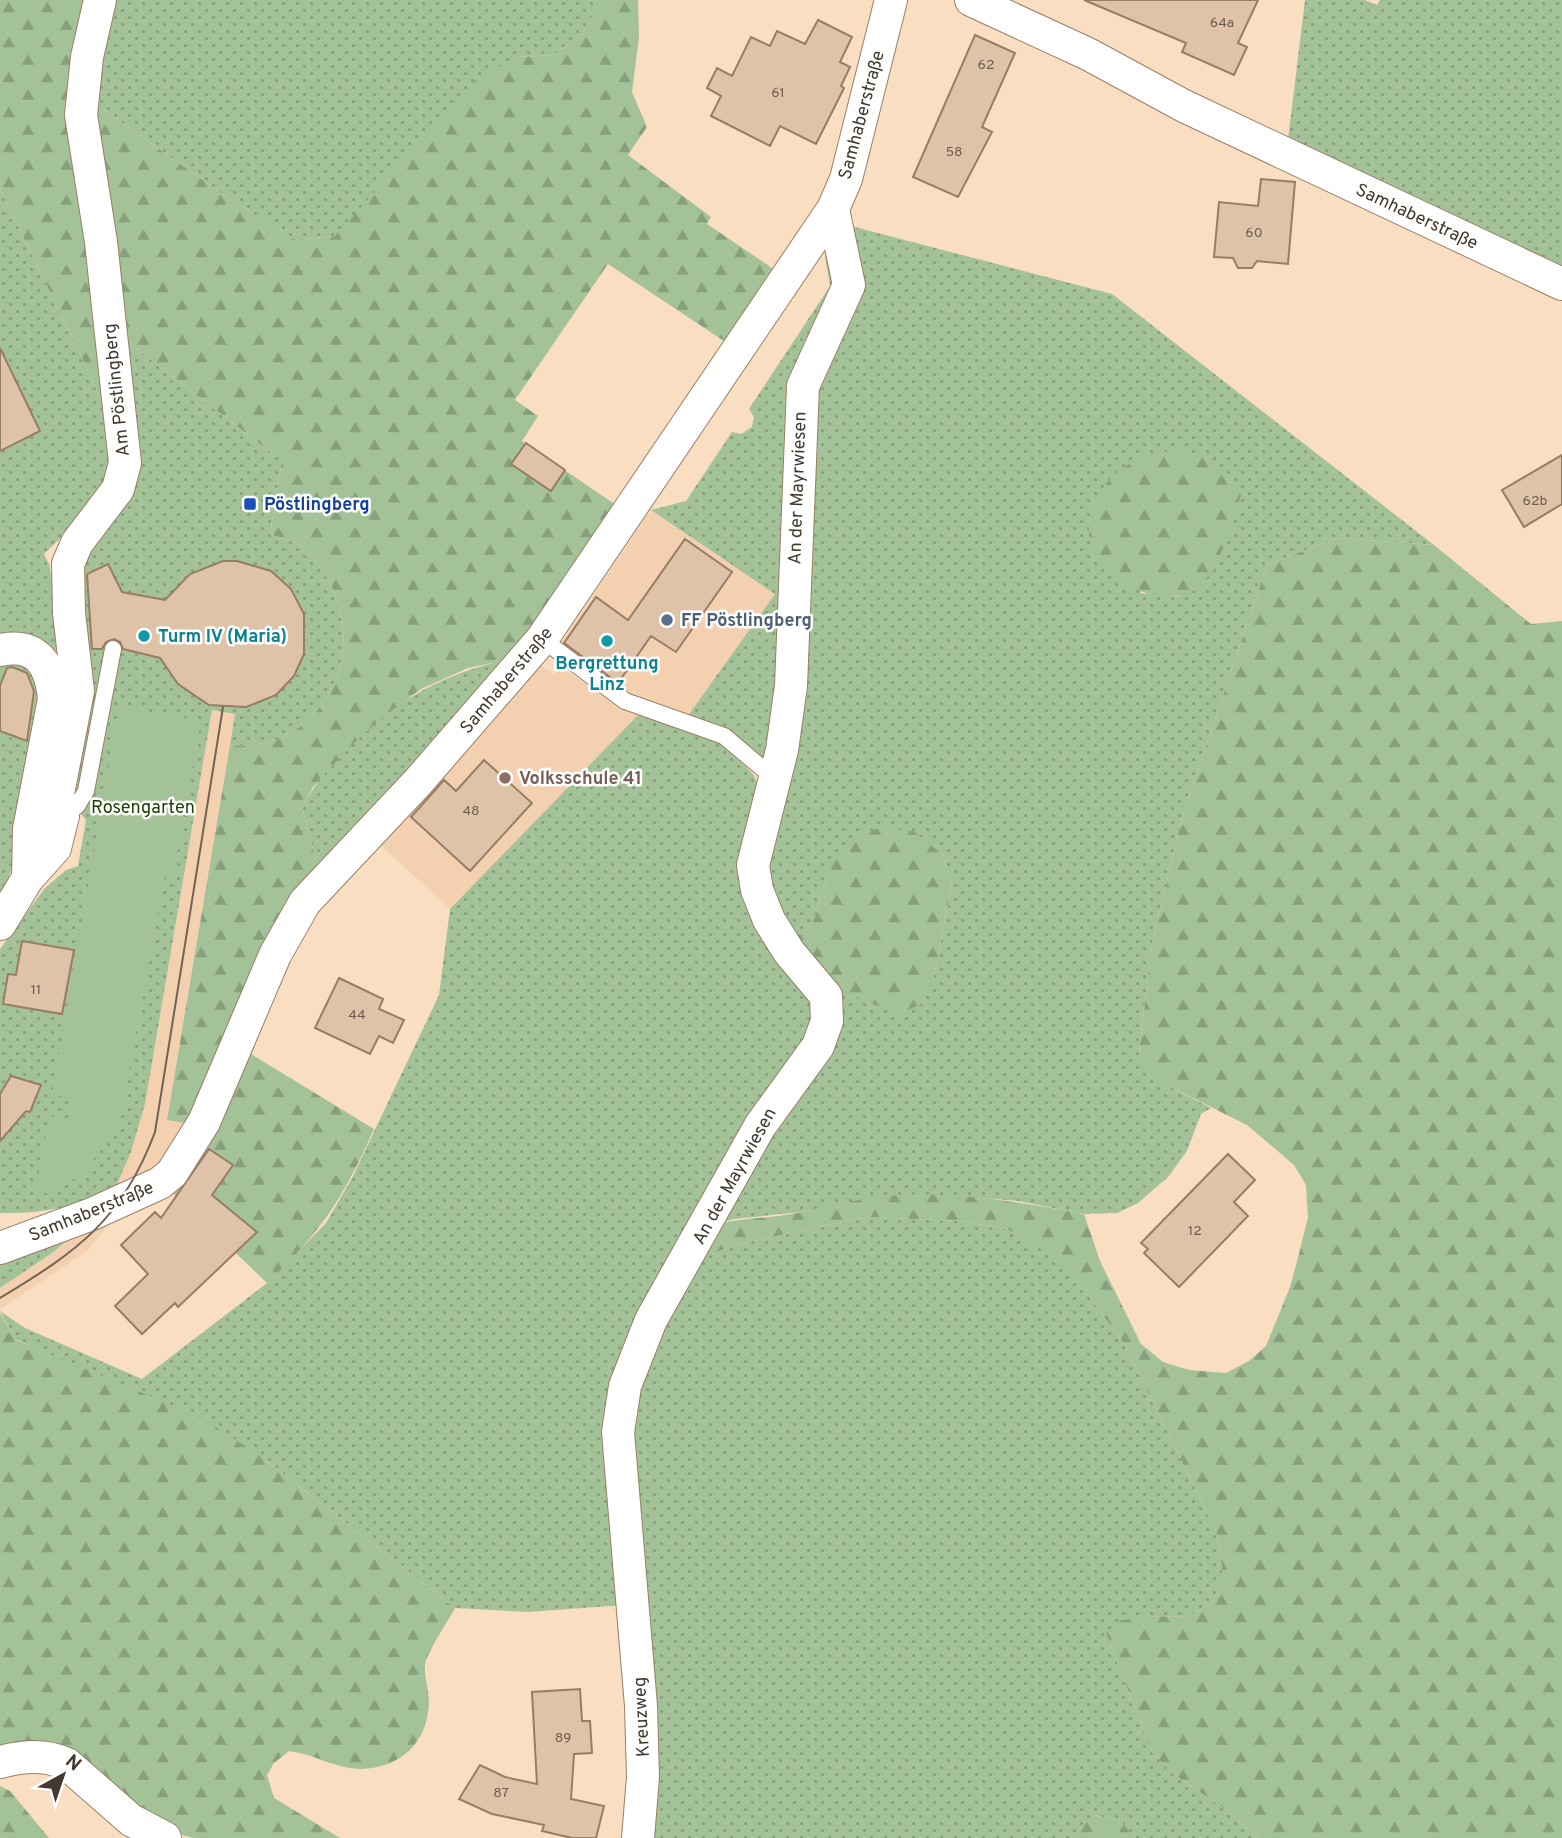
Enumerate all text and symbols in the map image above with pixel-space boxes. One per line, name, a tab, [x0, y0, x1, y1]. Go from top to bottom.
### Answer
house number: 64a	[1210, 15, 1234, 32]
street label: Samhaberstraße	[834, 48, 891, 182]
house number: 62	[978, 57, 994, 74]
house number: 61	[771, 85, 785, 102]
house number: 58	[945, 144, 963, 161]
street label: Samhaberstraße	[1351, 179, 1481, 256]
house number: 60	[1245, 225, 1263, 242]
street label: Am Pöstlingberg	[99, 322, 136, 458]
street label: An der Mayrwiesen	[784, 411, 813, 565]
house number: 62b	[1523, 493, 1548, 510]
place label: Pöstlingberg	[264, 494, 370, 517]
marker: Pöstlingberg	[242, 496, 258, 512]
place label: FF Pöstlingberg	[681, 610, 812, 633]
marker: FF Pöstlingberg	[659, 612, 675, 628]
street label: Samhaberstraße	[456, 623, 559, 739]
place label: Turm IV (Maria)	[158, 626, 287, 649]
marker: Turm IV (Maria)	[136, 628, 152, 644]
marker: Bergrettung Linz	[599, 633, 615, 649]
place label: Bergrettung Linz	[555, 653, 659, 697]
place label: Volksschule 41	[519, 768, 642, 791]
marker: Volksschule 41	[497, 770, 513, 786]
park label: Rosengarten	[91, 797, 195, 820]
house number: 48	[462, 803, 480, 820]
house number: 11	[31, 982, 41, 999]
house number: 44	[348, 1007, 366, 1024]
street label: An der Mayrwiesen	[688, 1104, 782, 1249]
street label: Samhaberstraße	[26, 1177, 157, 1248]
house number: 12	[1188, 1223, 1202, 1240]
street label: Kreuzweg	[629, 1676, 656, 1757]
house number: 89	[555, 1730, 571, 1747]
north arrow	[28, 1740, 98, 1810]
text: N	[60, 1750, 86, 1777]
house number: 87	[493, 1785, 509, 1802]

